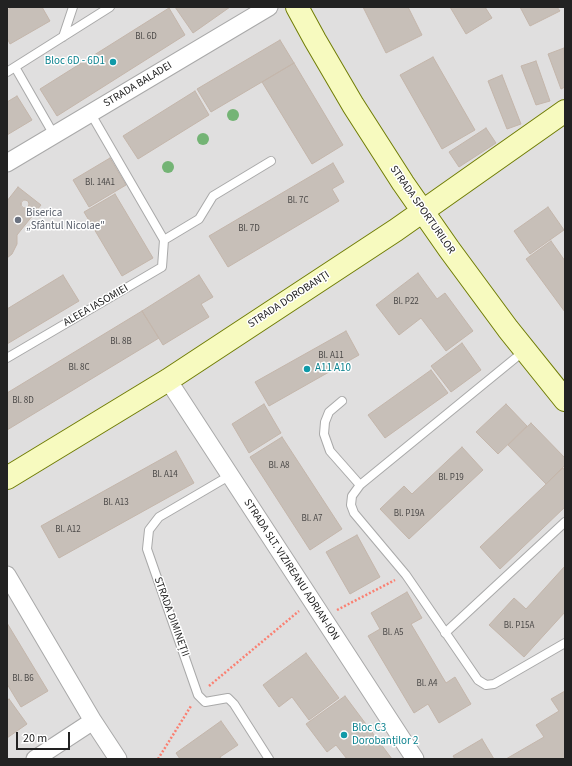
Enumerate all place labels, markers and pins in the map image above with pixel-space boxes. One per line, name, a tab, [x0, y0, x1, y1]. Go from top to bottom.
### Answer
place label: Bloc 6D - 6D1	[45, 55, 105, 69]
marker: Bloc 6D - 6D1	[108, 57, 118, 67]
place label: Biserica „Sfântul Nicolae"	[26, 207, 105, 233]
marker: Biserica „Sfântul Nicolae"	[13, 215, 23, 225]
place label: A11 A10	[315, 362, 351, 376]
marker: A11 A10	[302, 364, 312, 374]
place label: Bloc C3 Dorobanților 2	[352, 722, 419, 748]
marker: Bloc C3 Dorobanților 2	[339, 730, 349, 740]

